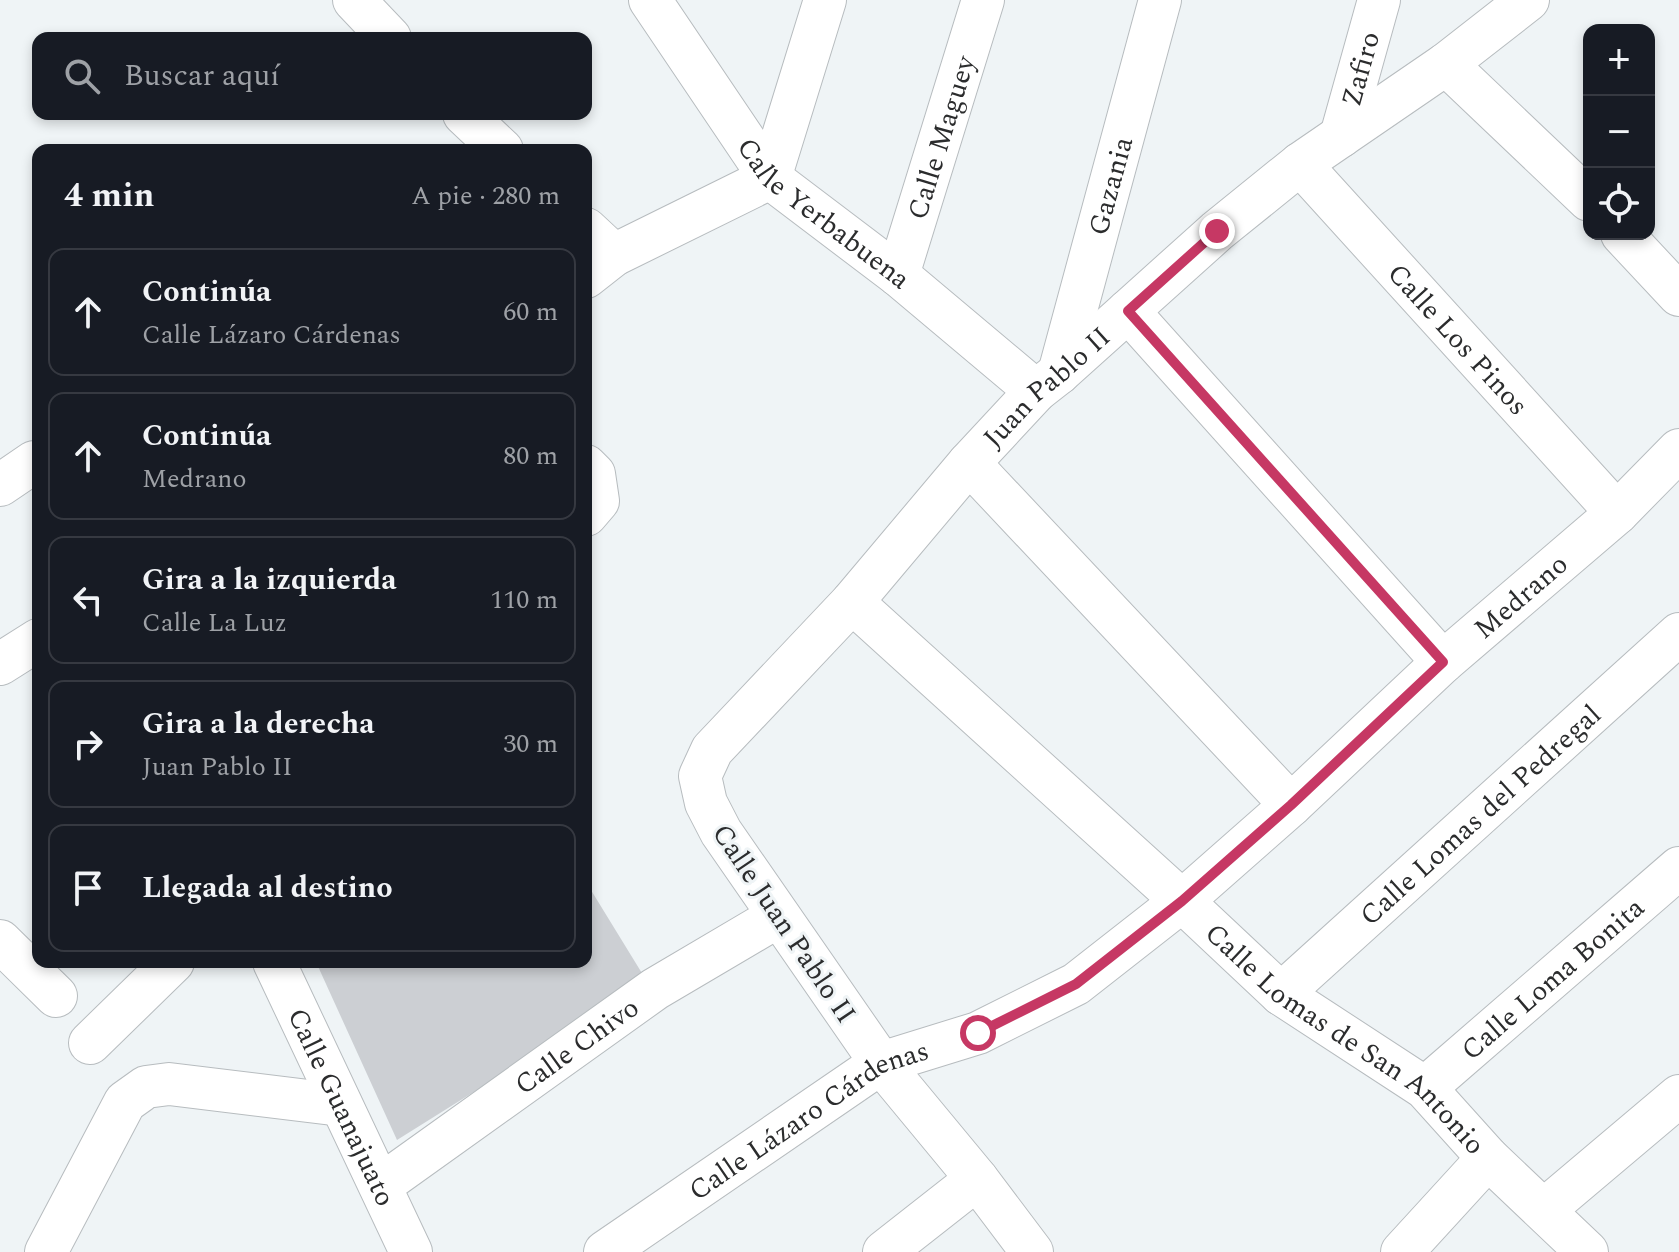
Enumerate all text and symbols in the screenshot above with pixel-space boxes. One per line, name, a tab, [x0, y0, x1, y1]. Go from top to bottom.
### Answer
map controls	[1583, 24, 1655, 240]
button: +	[1583, 24, 1655, 96]
street label: Zafiro	[1330, 27, 1392, 111]
search box	[32, 32, 592, 120]
street label: Calle Maguey	[896, 49, 988, 225]
text: Buscar aquí	[124, 53, 280, 99]
icon: search	[60, 54, 104, 98]
button: −	[1583, 96, 1655, 168]
street label: Calle Yerbabuena	[725, 129, 920, 300]
street label: Gazania	[1077, 132, 1145, 240]
button: locate	[1583, 168, 1655, 240]
text: 4 min	[64, 170, 154, 222]
text: A pie · 280 m	[411, 176, 560, 216]
route end	[1199, 213, 1235, 249]
street label: Calle Los Pinos	[1377, 254, 1538, 426]
text: Continúa	[142, 269, 272, 315]
icon: ahead	[66, 290, 110, 334]
text: 60 m	[503, 292, 558, 332]
text: Calle Lázaro Cárdenas	[142, 315, 401, 355]
street label: Juan Pablo II	[973, 317, 1121, 458]
text: Continúa	[142, 413, 272, 459]
icon: ahead	[66, 434, 110, 478]
text: 80 m	[503, 436, 558, 476]
text: Medrano	[142, 459, 247, 499]
street label: Medrano	[1465, 544, 1578, 650]
text: Gira a la izquierda	[142, 557, 397, 603]
icon: left	[66, 578, 110, 622]
text: 110 m	[490, 580, 558, 620]
text: Calle La Luz	[142, 603, 287, 643]
street label: Calle Lomas del Pedregal	[1350, 694, 1611, 936]
text: Gira a la derecha	[142, 701, 375, 747]
icon: right	[66, 722, 110, 766]
text: 30 m	[503, 724, 558, 764]
text: Juan Pablo II	[142, 747, 293, 787]
street label: Calle Juan Pablo II	[701, 815, 867, 1032]
text: Llegada al destino	[142, 865, 393, 911]
icon: arrive	[66, 866, 110, 910]
street label: Calle Loma Bonita	[1452, 887, 1655, 1071]
street label: Calle Lomas de San Antonio	[1195, 913, 1495, 1165]
street label: Calle Chivo	[506, 987, 648, 1106]
street label: Calle Guanajuato	[276, 1001, 406, 1214]
route start	[960, 1015, 996, 1051]
street label: Calle Lázaro Cárdenas	[680, 1029, 935, 1212]

